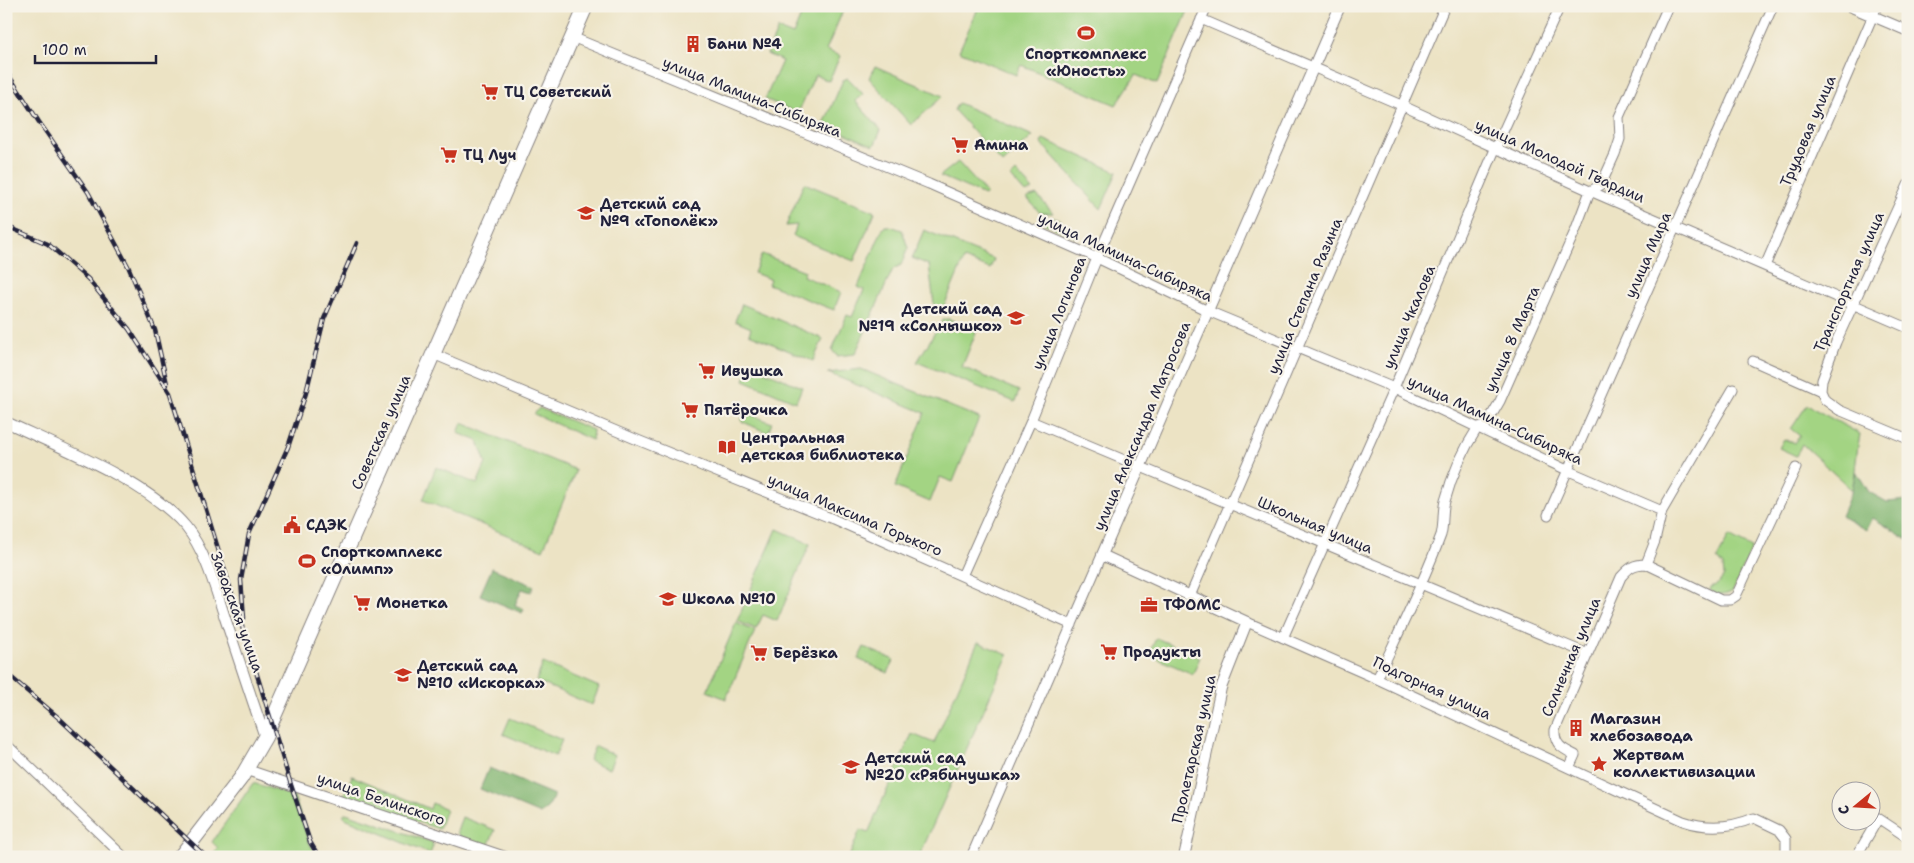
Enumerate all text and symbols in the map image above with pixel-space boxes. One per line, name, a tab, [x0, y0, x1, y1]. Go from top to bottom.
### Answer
sports icon: Спорткомплекс «Юность»	[1076, 23, 1096, 43]
scale bar	[35, 32, 156, 64]
building icon: Бани №4	[683, 34, 703, 54]
place label: Бани №4	[707, 34, 782, 54]
text: 100 m	[42, 40, 87, 60]
place label: Спорткомплекс «Юность»	[1025, 44, 1147, 81]
street label: улица Мамина-Сибиряка	[660, 52, 845, 142]
street label: Трудовая улица	[1776, 72, 1841, 190]
supermarket icon: ТЦ Советский	[480, 82, 500, 102]
place label: ТЦ Советский	[504, 82, 612, 102]
street label: улица Молодой Гвардии	[1472, 114, 1648, 208]
supermarket icon: Амина	[950, 135, 970, 155]
place label: Амина	[974, 135, 1029, 155]
supermarket icon: ТЦ Луч	[439, 145, 459, 165]
place label: ТЦ Луч	[463, 145, 516, 165]
place label: Детский сад №9 «Тополёк»	[600, 194, 718, 231]
school or university icon: Детский сад №9 «Тополёк»	[576, 203, 596, 223]
street label: улица Мамина-Сибиряка	[1034, 208, 1216, 307]
street label: улица Мира	[1620, 208, 1676, 301]
street label: Транспортная улица	[1809, 208, 1889, 355]
street label: улица Степана Разина	[1263, 214, 1347, 377]
street label: улица Логинова	[1027, 253, 1091, 373]
street label: улица Чкалова	[1378, 261, 1440, 372]
street label: улица 8 Марта	[1480, 282, 1545, 395]
place label: Детский сад №19 «Солнышко»	[859, 299, 1003, 336]
school or university icon: Детский сад №19 «Солнышко»	[1006, 308, 1026, 328]
street label: улица Александра Матросова	[1089, 318, 1195, 534]
supermarket icon: Ивушка	[697, 361, 717, 381]
place label: Ивушка	[721, 361, 784, 381]
street label: Советская улица	[347, 371, 416, 493]
street label: улица Мамина-Сибиряка	[1404, 371, 1586, 470]
supermarket icon: Пятёрочка	[680, 400, 700, 420]
place label: Пятёрочка	[704, 400, 788, 420]
place label: Центральная детская библиотека	[741, 428, 905, 465]
library icon: Центральная детская библиотека	[717, 437, 737, 457]
street label: улица Максима Горького	[765, 469, 945, 561]
street label: Школьная улица	[1254, 492, 1376, 559]
public building icon: СДЭК	[282, 515, 302, 535]
place label: СДЭК	[306, 515, 348, 535]
place label: Спорткомплекс «Олимп»	[321, 542, 443, 579]
street label: Заводская улица	[206, 549, 268, 676]
sports icon: Спорткомплекс «Олимп»	[297, 551, 317, 571]
school or university icon: Школа №10	[658, 589, 678, 609]
place label: Школа №10	[682, 589, 776, 609]
supermarket icon: Монетка	[352, 593, 372, 613]
place label: Монетка	[376, 593, 448, 613]
street label: Солнечная улица	[1537, 594, 1605, 720]
office icon: ТФОМС	[1139, 595, 1159, 615]
place label: ТФОМС	[1163, 595, 1221, 615]
supermarket icon: Продукты	[1099, 642, 1119, 662]
place label: Продукты	[1123, 642, 1201, 662]
supermarket icon: Берёзка	[749, 643, 769, 663]
place label: Берёзка	[773, 643, 839, 663]
street label: Подгорная улица	[1370, 652, 1495, 724]
place label: Детский сад №10 «Искорка»	[417, 656, 545, 693]
school or university icon: Детский сад №10 «Искорка»	[393, 665, 413, 685]
street label: Пролетарская улица	[1167, 672, 1221, 825]
place label: Магазин хлебозавода	[1590, 709, 1693, 746]
building icon: Магазин хлебозавода	[1566, 718, 1586, 738]
place label: Жертвам коллективизации	[1613, 745, 1756, 782]
place label: Детский сад №20 «Рябинушка»	[865, 748, 1020, 785]
place icon: Жертвам коллективизации	[1589, 754, 1609, 774]
school or university icon: Детский сад №20 «Рябинушка»	[841, 757, 861, 777]
street label: улица Белинского	[314, 768, 448, 830]
north arrow	[1832, 780, 1882, 830]
text: С	[1834, 803, 1854, 817]

